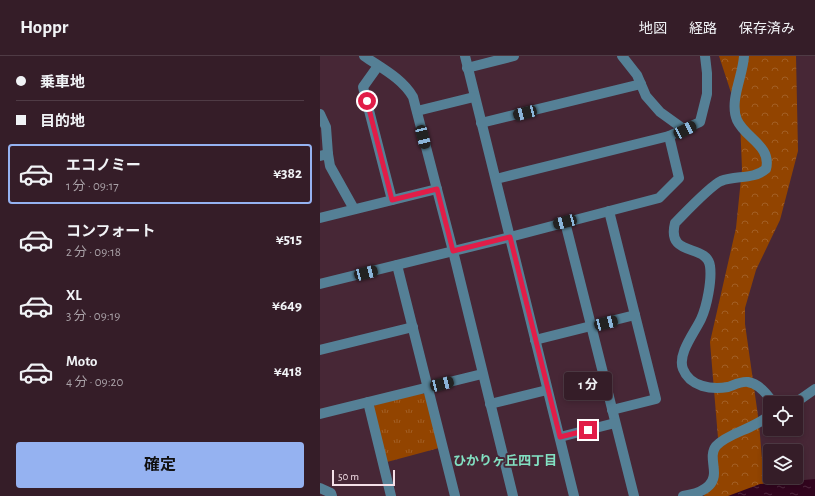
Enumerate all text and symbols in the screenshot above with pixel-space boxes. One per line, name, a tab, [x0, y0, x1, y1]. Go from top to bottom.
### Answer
text: Hoppr	[20, 18, 68, 37]
text: 地図	[639, 22, 667, 36]
text: 経路	[689, 22, 717, 36]
text: 保存済み	[739, 22, 795, 36]
text: 乗車地	[40, 75, 85, 90]
route start	[358, 92, 376, 110]
car	[512, 104, 538, 122]
text: 目的地	[40, 114, 85, 129]
car	[672, 119, 698, 141]
car	[414, 124, 432, 150]
icon: car	[18, 156, 54, 192]
text: エコノミー	[66, 158, 141, 173]
text: ¥382	[273, 166, 302, 181]
text: 1 分 · 09:17	[66, 180, 119, 193]
car	[552, 213, 578, 231]
icon: car	[18, 222, 54, 258]
text: コンフォート	[66, 224, 156, 239]
text: ¥515	[276, 232, 302, 247]
text: 2 分 · 09:18	[66, 246, 121, 259]
car	[353, 264, 379, 282]
icon: car	[18, 288, 54, 324]
text: XL	[66, 288, 82, 303]
text: ¥649	[272, 298, 302, 313]
text: 3 分 · 09:19	[66, 310, 120, 323]
car	[593, 314, 619, 332]
icon: car	[18, 354, 54, 390]
text: Moto	[66, 354, 98, 369]
text: ¥418	[274, 364, 302, 379]
callout: 1 分	[564, 372, 612, 400]
car	[429, 375, 455, 393]
text: 4 分 · 09:20	[66, 376, 123, 389]
text: 1 分	[578, 379, 598, 392]
map controls	[763, 396, 803, 484]
button: locate	[763, 396, 803, 436]
route end	[579, 421, 597, 439]
button: 確定	[16, 442, 304, 488]
button: layers	[763, 444, 803, 484]
district label: ひかりヶ丘四丁目	[453, 453, 557, 468]
scale bar	[332, 468, 395, 487]
text: 50 m	[338, 471, 359, 482]

